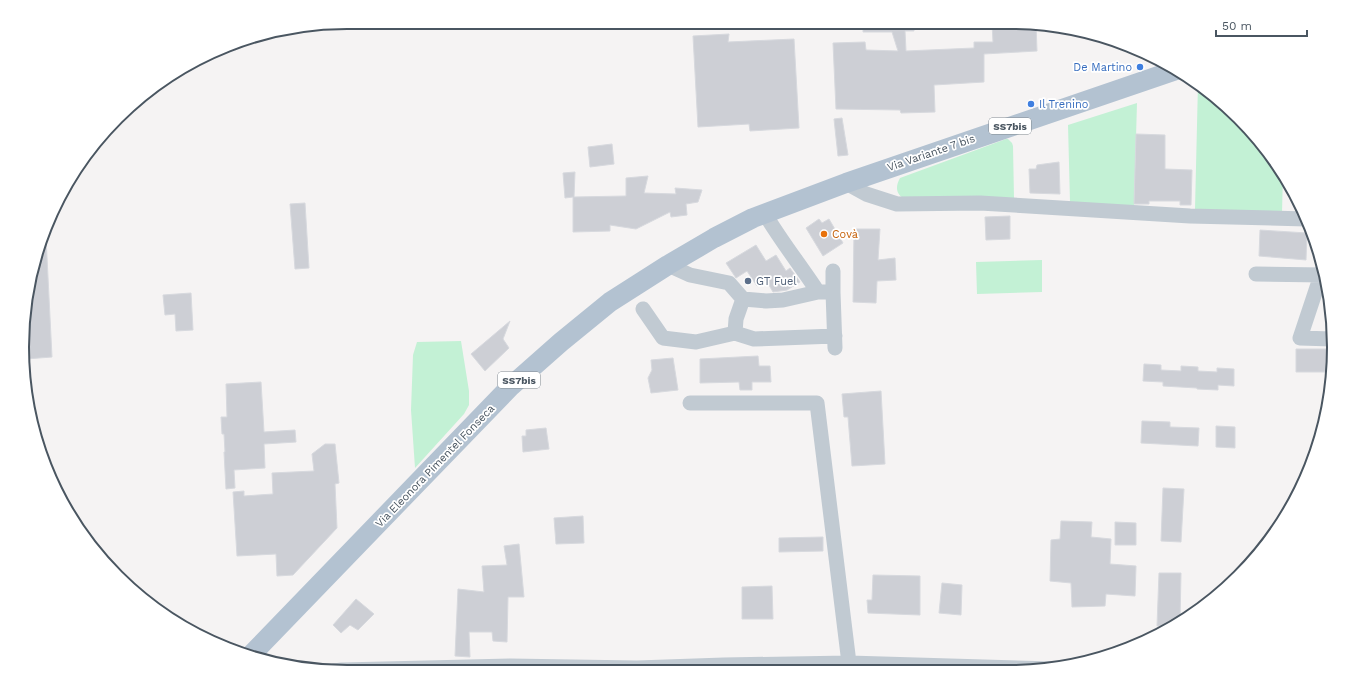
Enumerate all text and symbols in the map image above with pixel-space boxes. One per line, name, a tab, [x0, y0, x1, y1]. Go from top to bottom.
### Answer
scale bar	[1216, 12, 1307, 38]
text: 50 m	[1222, 19, 1252, 33]
place label: De Martino	[1073, 61, 1132, 74]
marker: De Martino	[1135, 62, 1145, 72]
place label: Il Trenino	[1039, 98, 1088, 111]
marker: Il Trenino	[1026, 99, 1036, 109]
road number: SS7bis	[989, 118, 1031, 134]
street label: Via Variante 7 bis	[885, 132, 977, 174]
place label: Covà	[832, 228, 858, 241]
marker: Covà	[819, 229, 829, 239]
place label: GT Fuel	[756, 275, 797, 288]
marker: GT Fuel	[743, 276, 753, 286]
road number: SS7bis	[498, 372, 540, 388]
street label: Via Eleonora Pimentel Fonseca	[373, 402, 497, 530]

